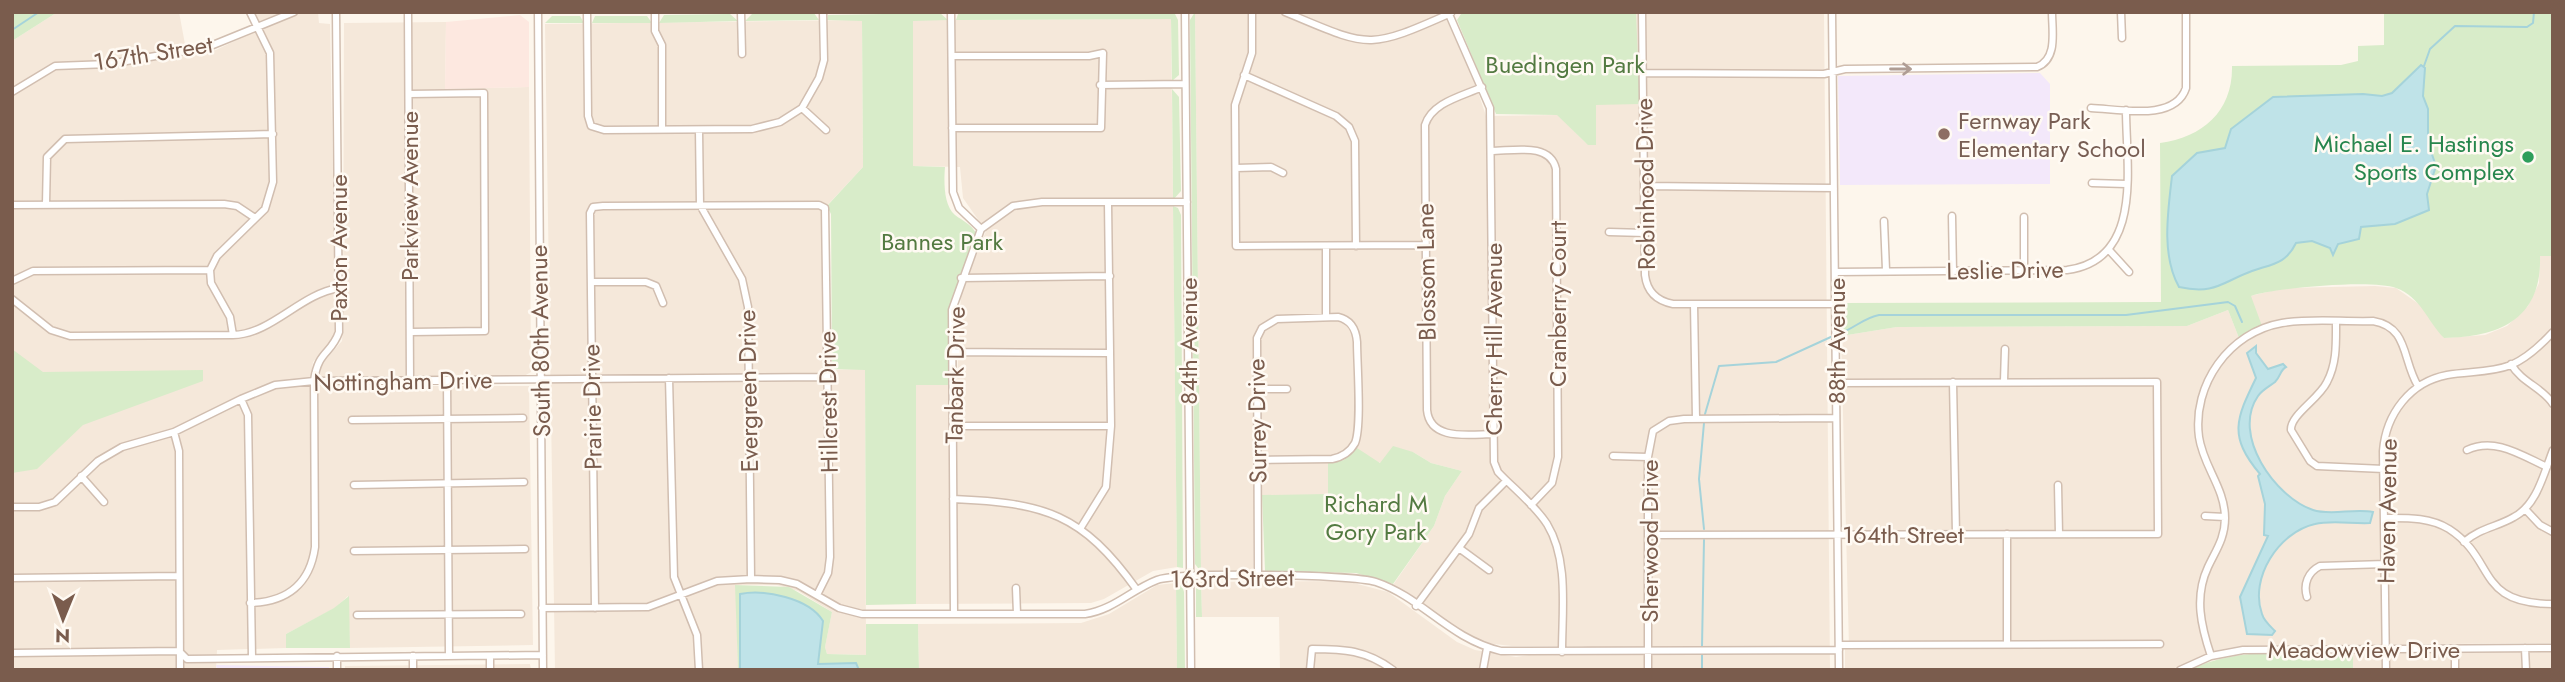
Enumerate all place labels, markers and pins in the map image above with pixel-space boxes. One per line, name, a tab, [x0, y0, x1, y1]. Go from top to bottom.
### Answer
place label: Fernway Park Elementary School	[1958, 103, 2146, 166]
marker: Fernway Park Elementary School	[1936, 126, 1952, 142]
place label: Michael E. Hastings Sports Complex	[2314, 126, 2515, 189]
marker: Michael E. Hastings Sports Complex	[2520, 149, 2536, 165]

